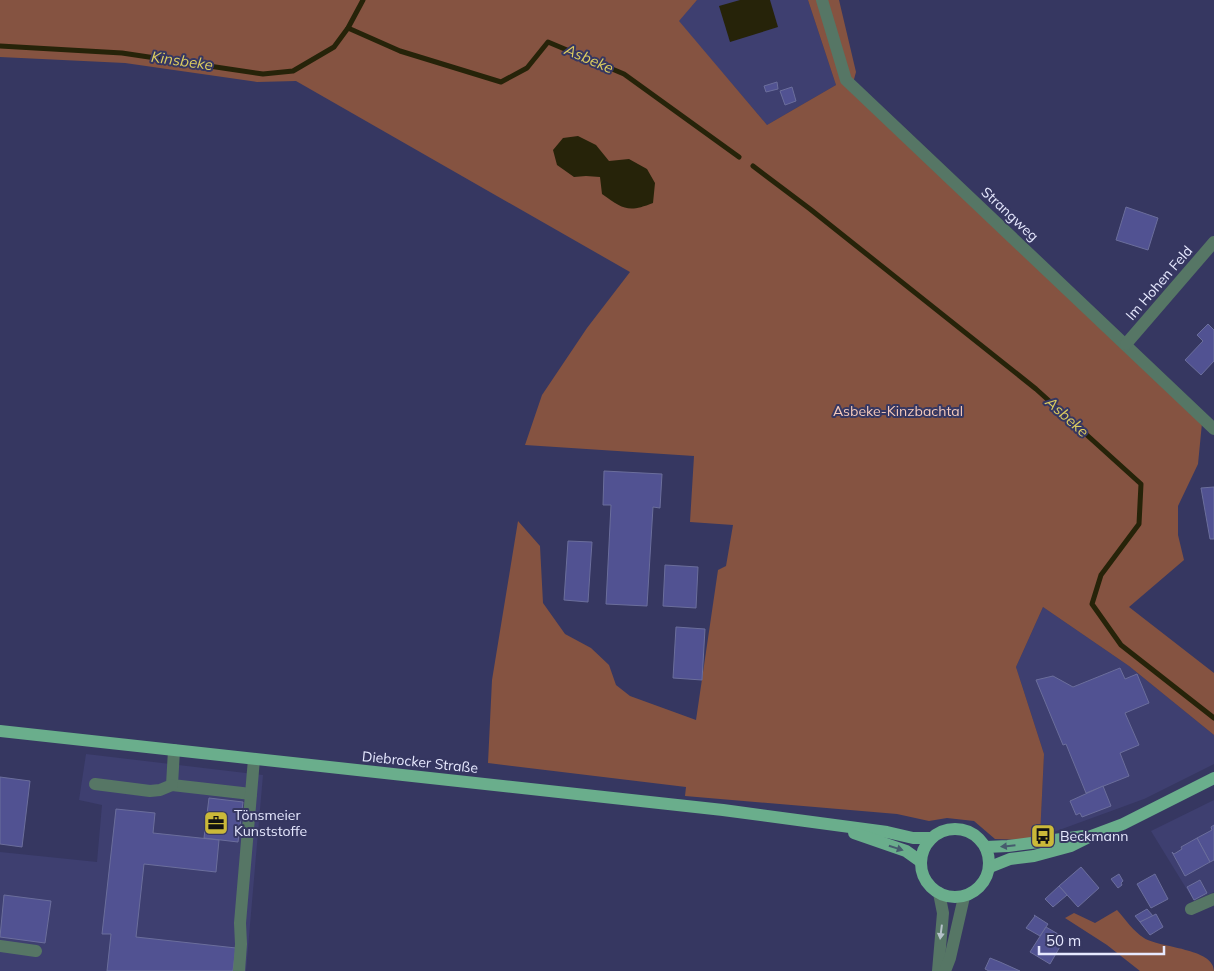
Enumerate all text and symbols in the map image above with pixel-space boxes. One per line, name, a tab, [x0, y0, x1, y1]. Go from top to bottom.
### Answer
water label: Asbeke	[561, 39, 616, 77]
water label: Kinsbeke	[150, 47, 214, 74]
street label: Strangweg	[978, 183, 1042, 245]
street label: Im Hohen Feld	[1122, 242, 1196, 324]
water label: Asbeke	[1041, 392, 1093, 441]
park label: Asbeke-Kinzbachtal	[833, 402, 963, 420]
street label: Diebrocker Straße	[361, 747, 479, 777]
place label: Tönsmeier Kunststoffe	[234, 806, 307, 840]
office icon: Tönsmeier Kunststoffe	[203, 810, 229, 836]
bus stop icon: Beckmann	[1030, 823, 1056, 849]
place label: Beckmann	[1060, 827, 1128, 845]
one-way arrow	[1000, 842, 1016, 850]
one-way arrow	[888, 845, 903, 852]
one-way arrow	[937, 924, 945, 940]
scale bar	[1039, 924, 1164, 956]
text: 50 m	[1046, 931, 1081, 950]

